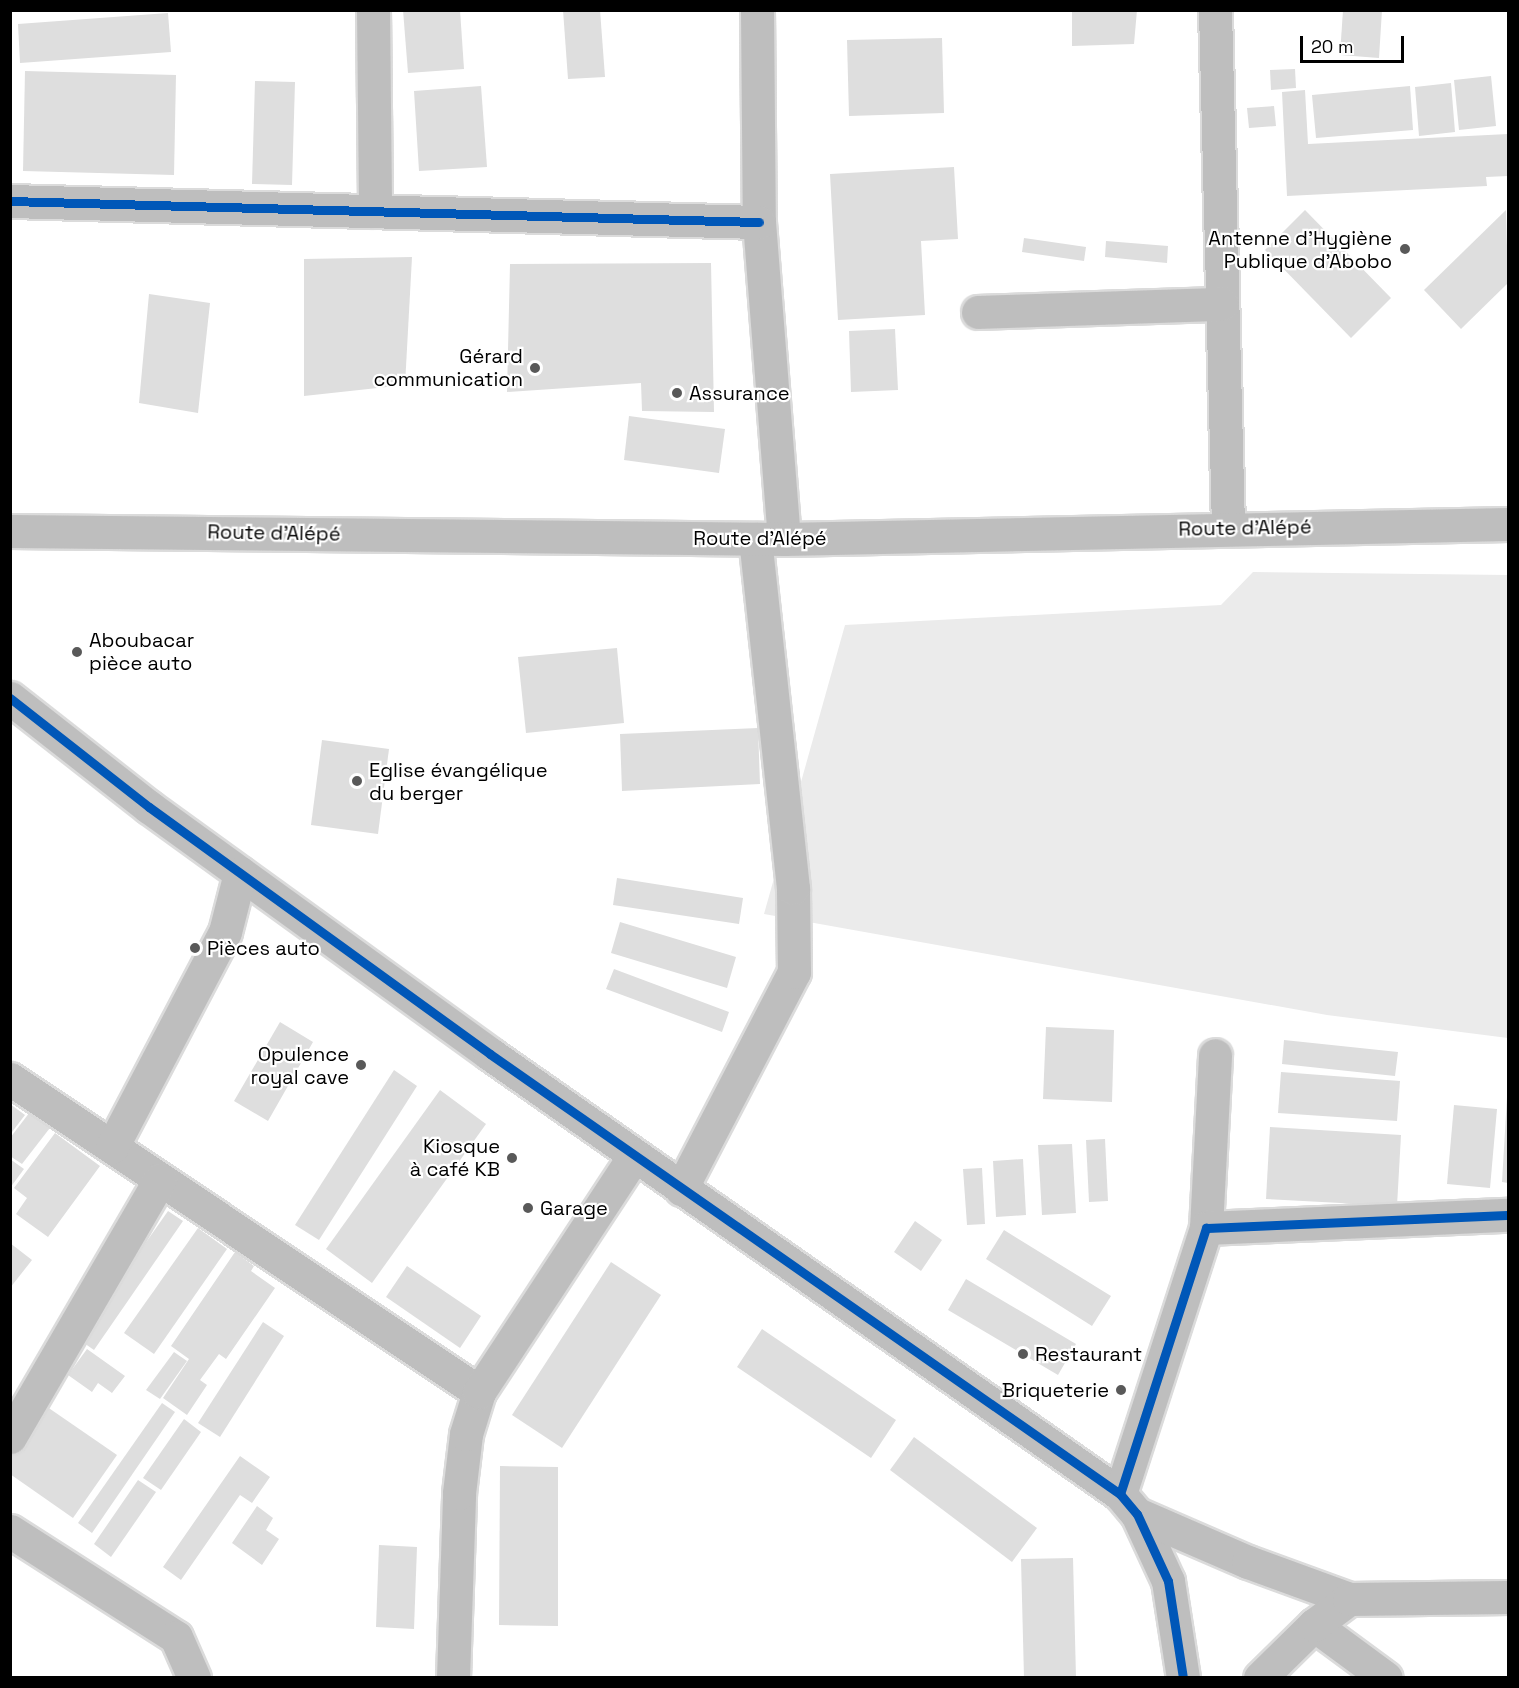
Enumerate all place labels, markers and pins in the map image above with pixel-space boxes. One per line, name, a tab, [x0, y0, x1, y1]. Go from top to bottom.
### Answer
place label: Antenne d'Hygiène Publique d'Abobo	[1208, 226, 1392, 273]
marker: Antenne d'Hygiène Publique d'Abobo	[1396, 240, 1414, 258]
place label: Gérard communication	[373, 344, 523, 391]
marker: Gérard communication	[528, 361, 542, 375]
place label: Assurance	[689, 381, 790, 405]
marker: Assurance	[670, 386, 684, 400]
place label: Aboubacar pièce auto	[89, 628, 194, 675]
marker: Aboubacar pièce auto	[70, 645, 84, 659]
place label: Eglise évangélique du berger	[369, 758, 548, 805]
marker: Eglise évangélique du berger	[350, 774, 364, 788]
place label: Pièces auto	[207, 936, 320, 960]
marker: Pièces auto	[188, 941, 202, 955]
place label: Opulence royal cave	[251, 1042, 349, 1089]
marker: Opulence royal cave	[354, 1058, 368, 1072]
place label: Kiosque à café KB	[410, 1134, 500, 1181]
marker: Kiosque à café KB	[505, 1151, 519, 1165]
place label: Garage	[540, 1196, 608, 1220]
marker: Garage	[521, 1201, 535, 1215]
place label: Restaurant	[1035, 1342, 1142, 1366]
marker: Restaurant	[1016, 1347, 1030, 1361]
place label: Briqueterie	[1002, 1378, 1109, 1402]
marker: Briqueterie	[1114, 1383, 1128, 1397]

